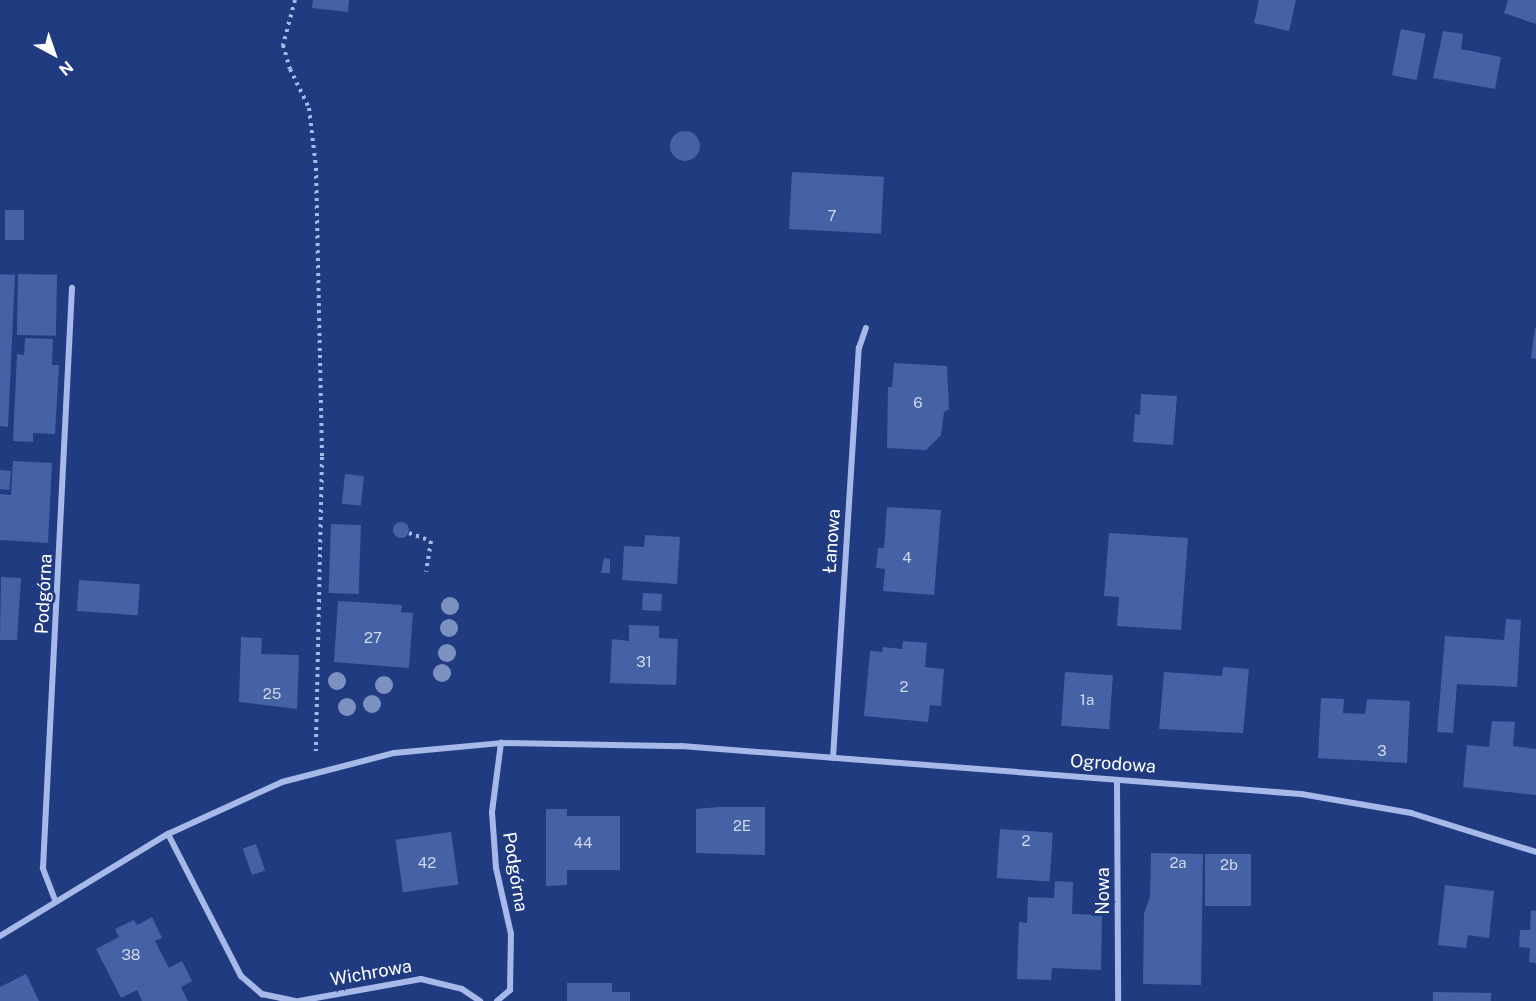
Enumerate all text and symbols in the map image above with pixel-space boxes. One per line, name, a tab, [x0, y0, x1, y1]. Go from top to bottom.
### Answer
north arrow	[24, 24, 84, 84]
text: N	[55, 57, 77, 79]
house number: 7	[827, 207, 837, 225]
house number: 6	[913, 394, 923, 412]
street label: Łanowa	[819, 508, 845, 574]
house number: 4	[902, 549, 912, 567]
street label: Podgórna	[31, 553, 57, 635]
house number: 27	[364, 629, 382, 647]
house number: 31	[636, 653, 652, 671]
house number: 2	[900, 678, 908, 696]
house number: 25	[263, 685, 281, 703]
house number: 1a	[1080, 691, 1094, 709]
house number: 3	[1377, 742, 1387, 760]
street label: Ogrodowa	[1069, 750, 1157, 778]
house number: 2E	[733, 817, 751, 835]
street label: Podgórna	[498, 830, 532, 914]
house number: 2	[1022, 832, 1030, 850]
house number: 44	[574, 834, 592, 852]
house number: 42	[418, 854, 436, 872]
house number: 2a	[1169, 854, 1187, 872]
house number: 2b	[1220, 856, 1238, 874]
street label: Nowa	[1092, 867, 1114, 915]
house number: 38	[121, 946, 141, 964]
street label: Wichrowa	[329, 955, 413, 991]

